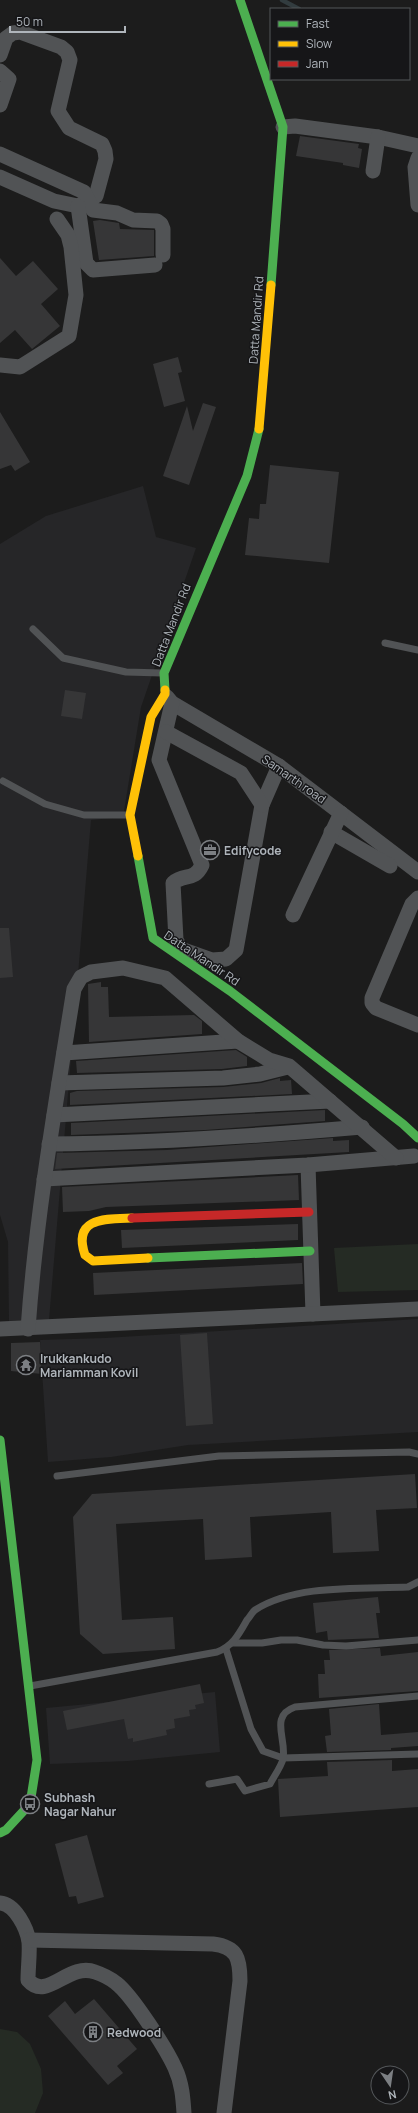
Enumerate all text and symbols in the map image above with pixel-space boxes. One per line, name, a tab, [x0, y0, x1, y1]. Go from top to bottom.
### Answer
scale bar	[10, 8, 125, 34]
legend	[270, 8, 410, 80]
text: 50 m	[16, 13, 43, 30]
text: Fast	[306, 15, 330, 32]
text: Slow	[306, 35, 332, 52]
text: Jam	[306, 55, 328, 72]
street label: Datta Mandir Rd	[244, 276, 268, 364]
street label: Datta Mandir Rd	[147, 581, 195, 669]
street label: Samarth road	[259, 751, 329, 807]
office icon: Edifycode	[199, 839, 221, 861]
place label: Edifycode	[224, 842, 282, 859]
street label: Datta Mandir Rd	[161, 926, 243, 990]
place label: Irukkankudo Mariamman Kovil	[40, 1350, 138, 1381]
temple icon: Irukkankudo Mariamman Kovil	[15, 1354, 37, 1376]
place label: Subhash Nagar Nahur	[44, 1789, 117, 1820]
bus stop icon: Subhash Nagar Nahur	[19, 1793, 41, 1815]
building icon: Redwood	[82, 2021, 104, 2043]
place label: Redwood	[107, 2024, 161, 2041]
north arrow	[370, 2065, 410, 2105]
text: N	[387, 2087, 398, 2103]

